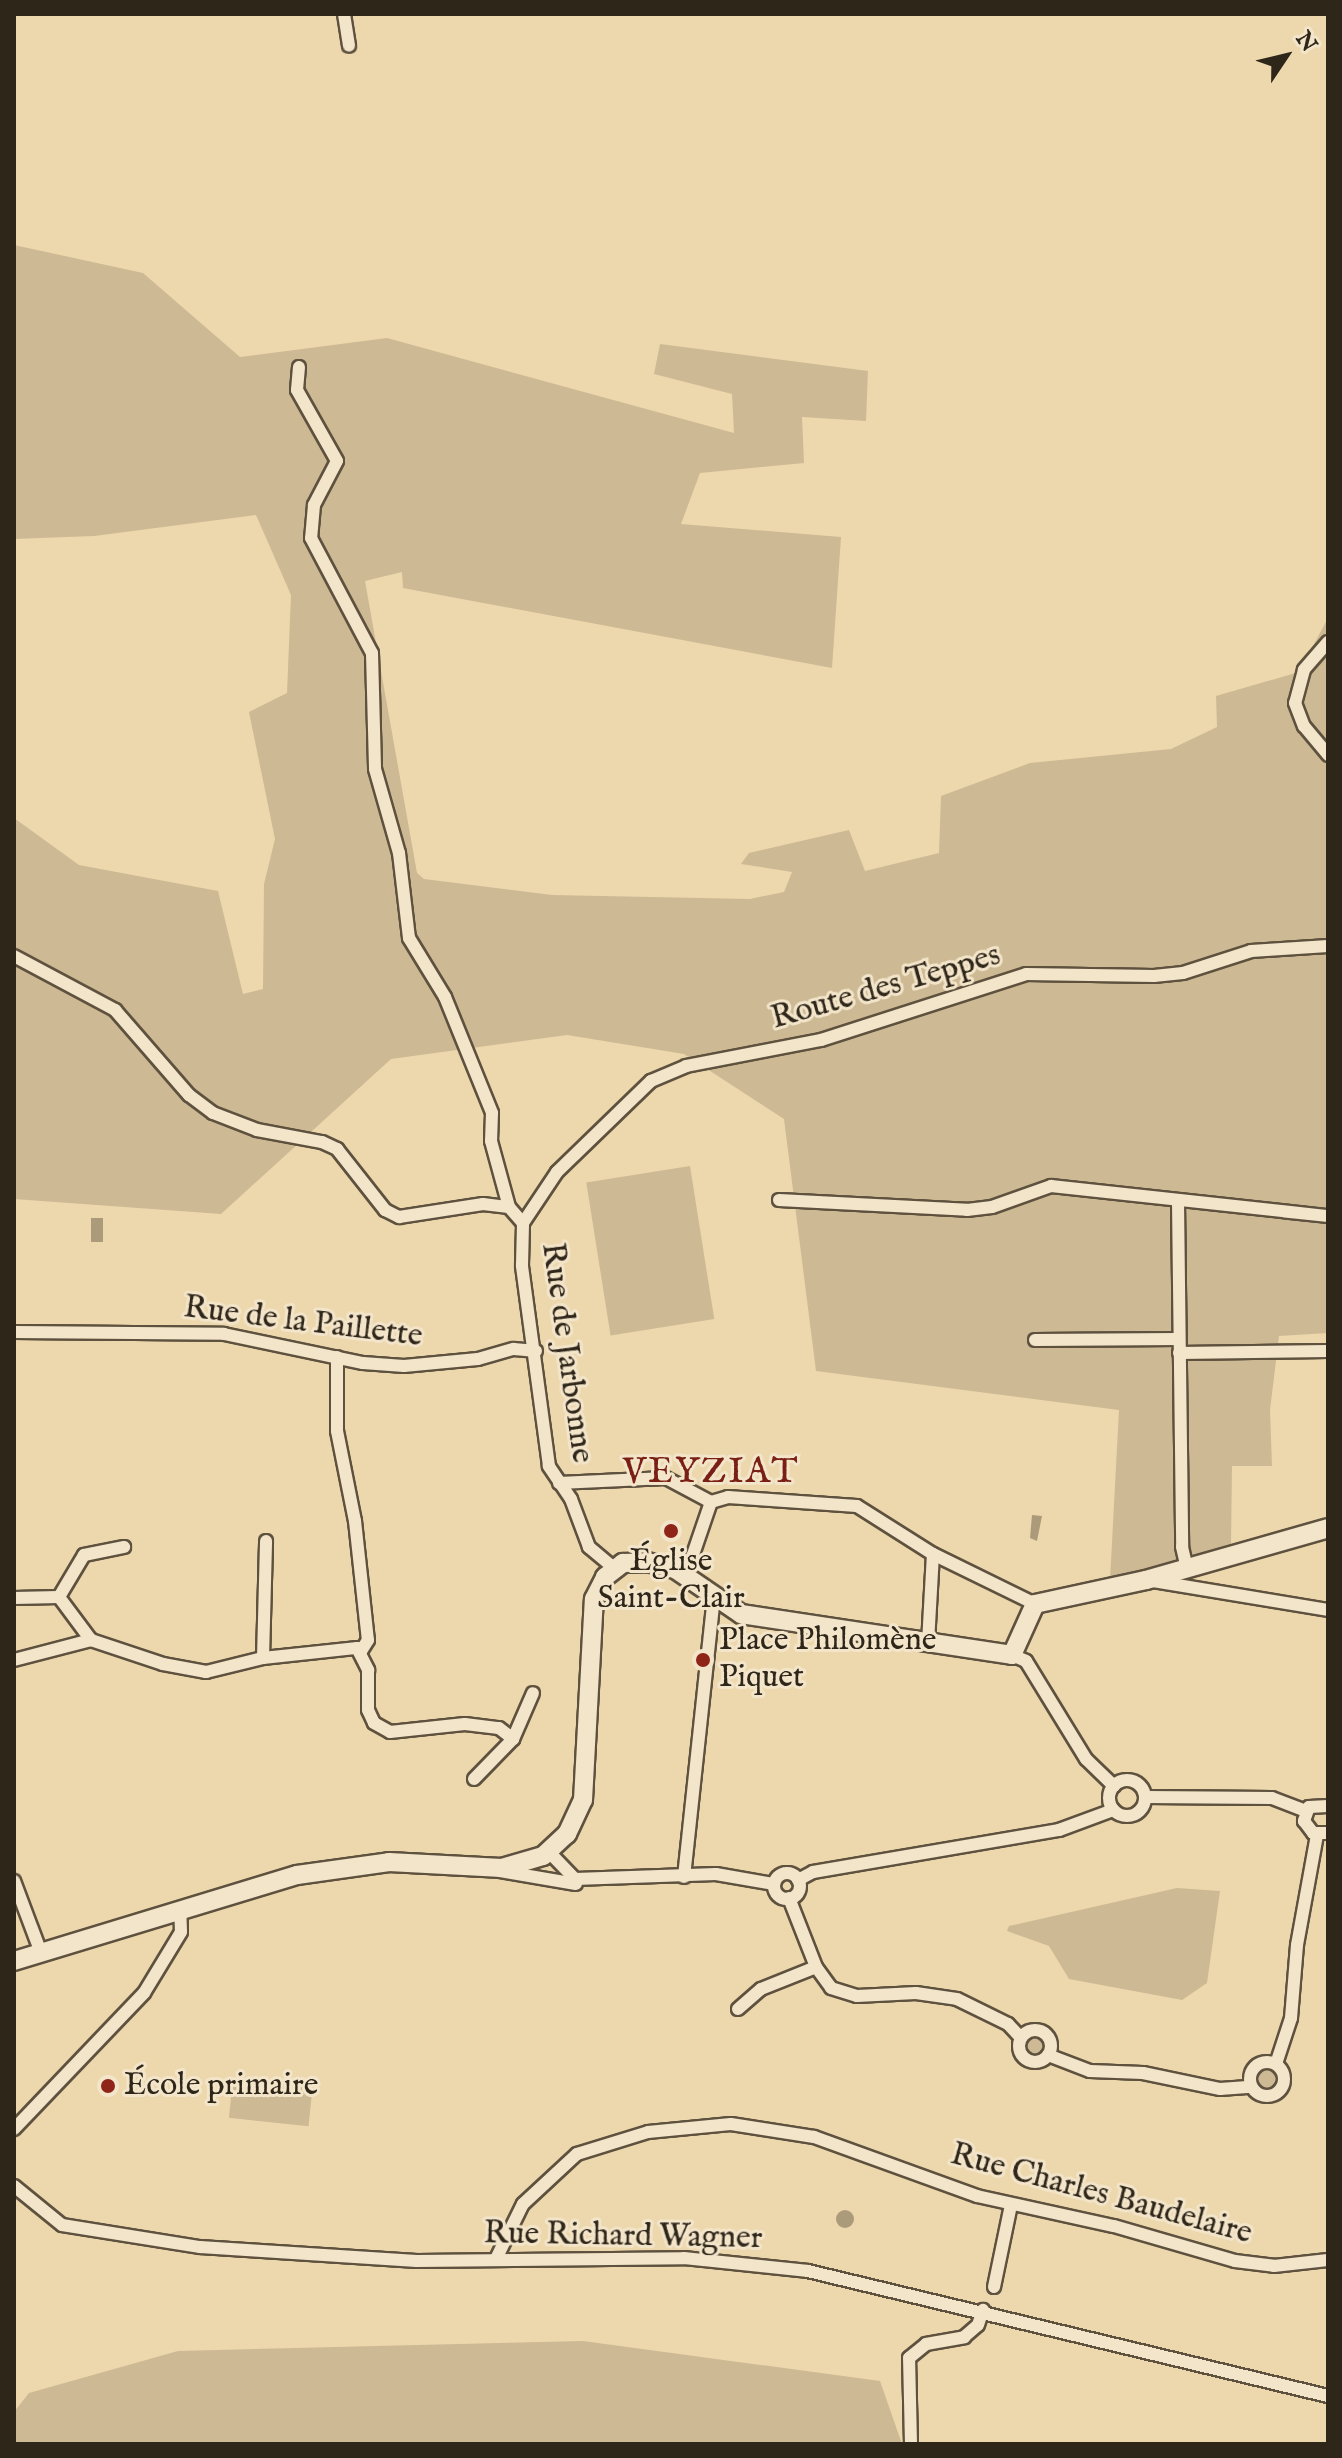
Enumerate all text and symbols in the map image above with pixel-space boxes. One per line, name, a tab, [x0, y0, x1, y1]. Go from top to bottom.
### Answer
north arrow	[1246, 16, 1326, 96]
text: N	[1289, 26, 1323, 58]
street label: Route des Teppes	[767, 937, 1005, 1039]
street label: Rue de Jarbonne	[532, 1240, 600, 1466]
street label: Rue de la Paillette	[181, 1289, 425, 1357]
district label: VEYZIAT	[623, 1451, 799, 1495]
marker: Église Saint-Clair	[662, 1522, 680, 1540]
place label: Église Saint-Clair	[597, 1544, 745, 1619]
place label: Place Philomène Piquet	[719, 1623, 936, 1698]
marker: Place Philomène Piquet	[694, 1651, 712, 1669]
place label: École primaire	[124, 2067, 318, 2105]
marker: École primaire	[99, 2077, 117, 2095]
street label: Rue Charles Baudelaire	[946, 2136, 1256, 2254]
street label: Rue Richard Wagner	[483, 2215, 763, 2259]

